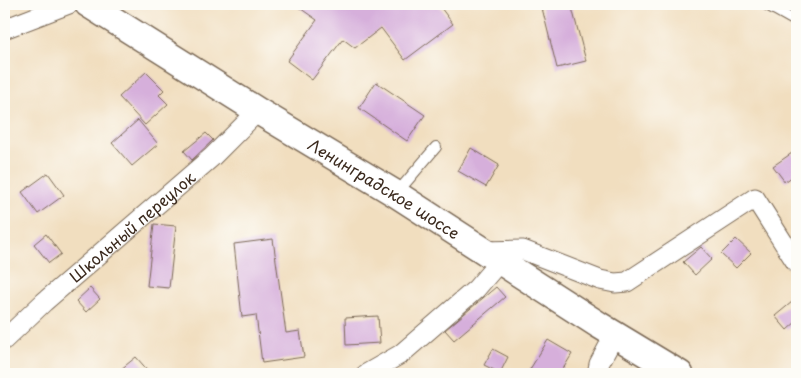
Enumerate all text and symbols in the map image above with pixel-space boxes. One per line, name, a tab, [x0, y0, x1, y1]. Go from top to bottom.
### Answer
street label: Ленинградское шоссе	[304, 132, 465, 244]
street label: Школьный переулок	[63, 165, 200, 288]

